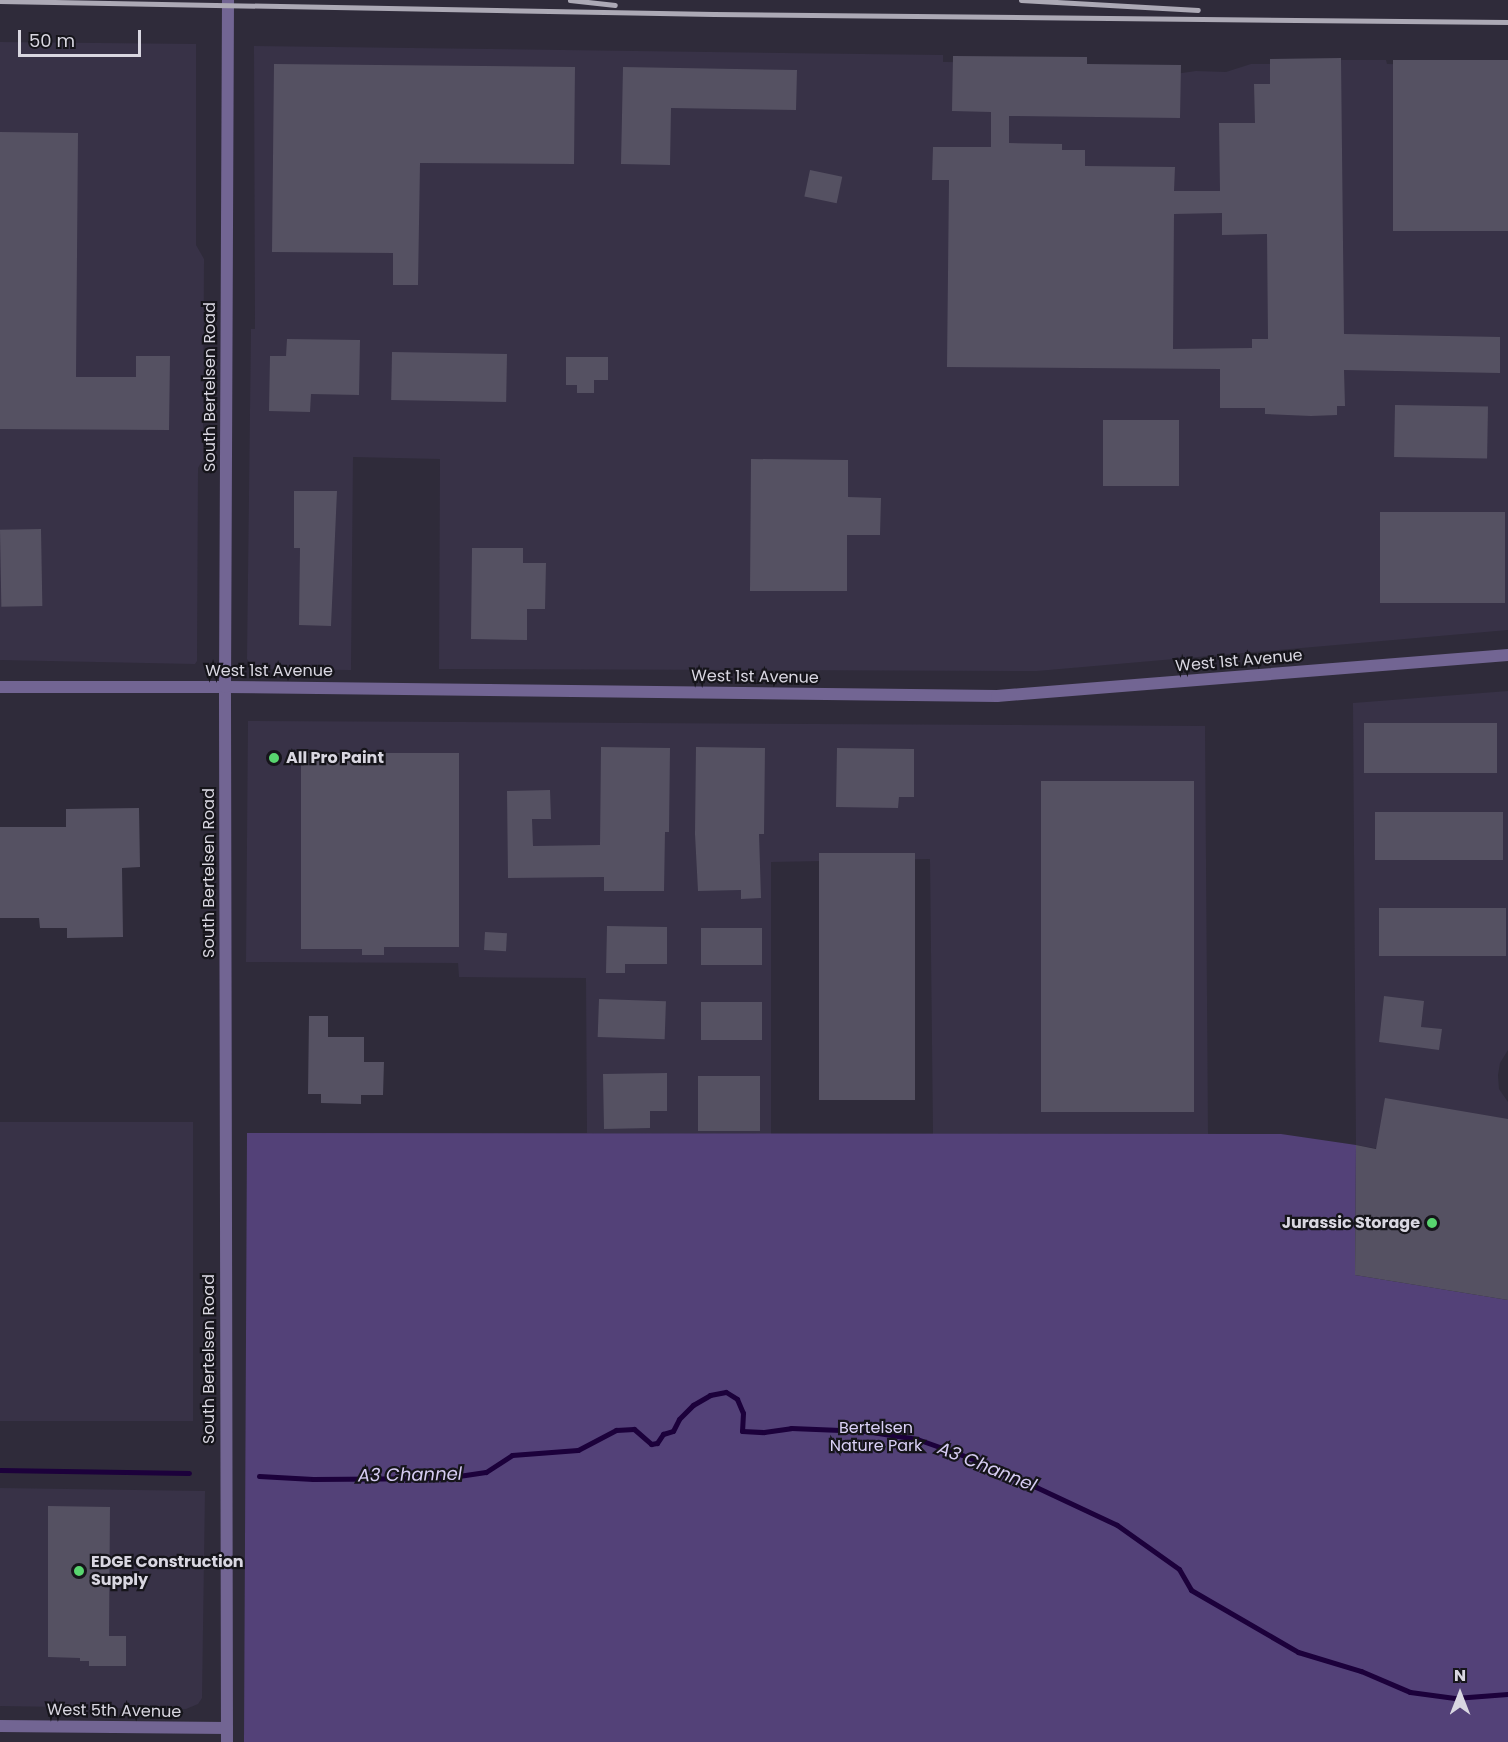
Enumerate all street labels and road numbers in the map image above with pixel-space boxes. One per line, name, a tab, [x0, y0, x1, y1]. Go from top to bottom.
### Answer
street label: South Bertelsen Road	[200, 302, 220, 472]
street label: West 1st Avenue	[1175, 646, 1303, 676]
street label: West 1st Avenue	[205, 661, 333, 681]
street label: West 1st Avenue	[691, 666, 819, 688]
street label: South Bertelsen Road	[199, 788, 219, 958]
street label: South Bertelsen Road	[199, 1274, 219, 1444]
street label: West 5th Avenue	[47, 1700, 181, 1722]

